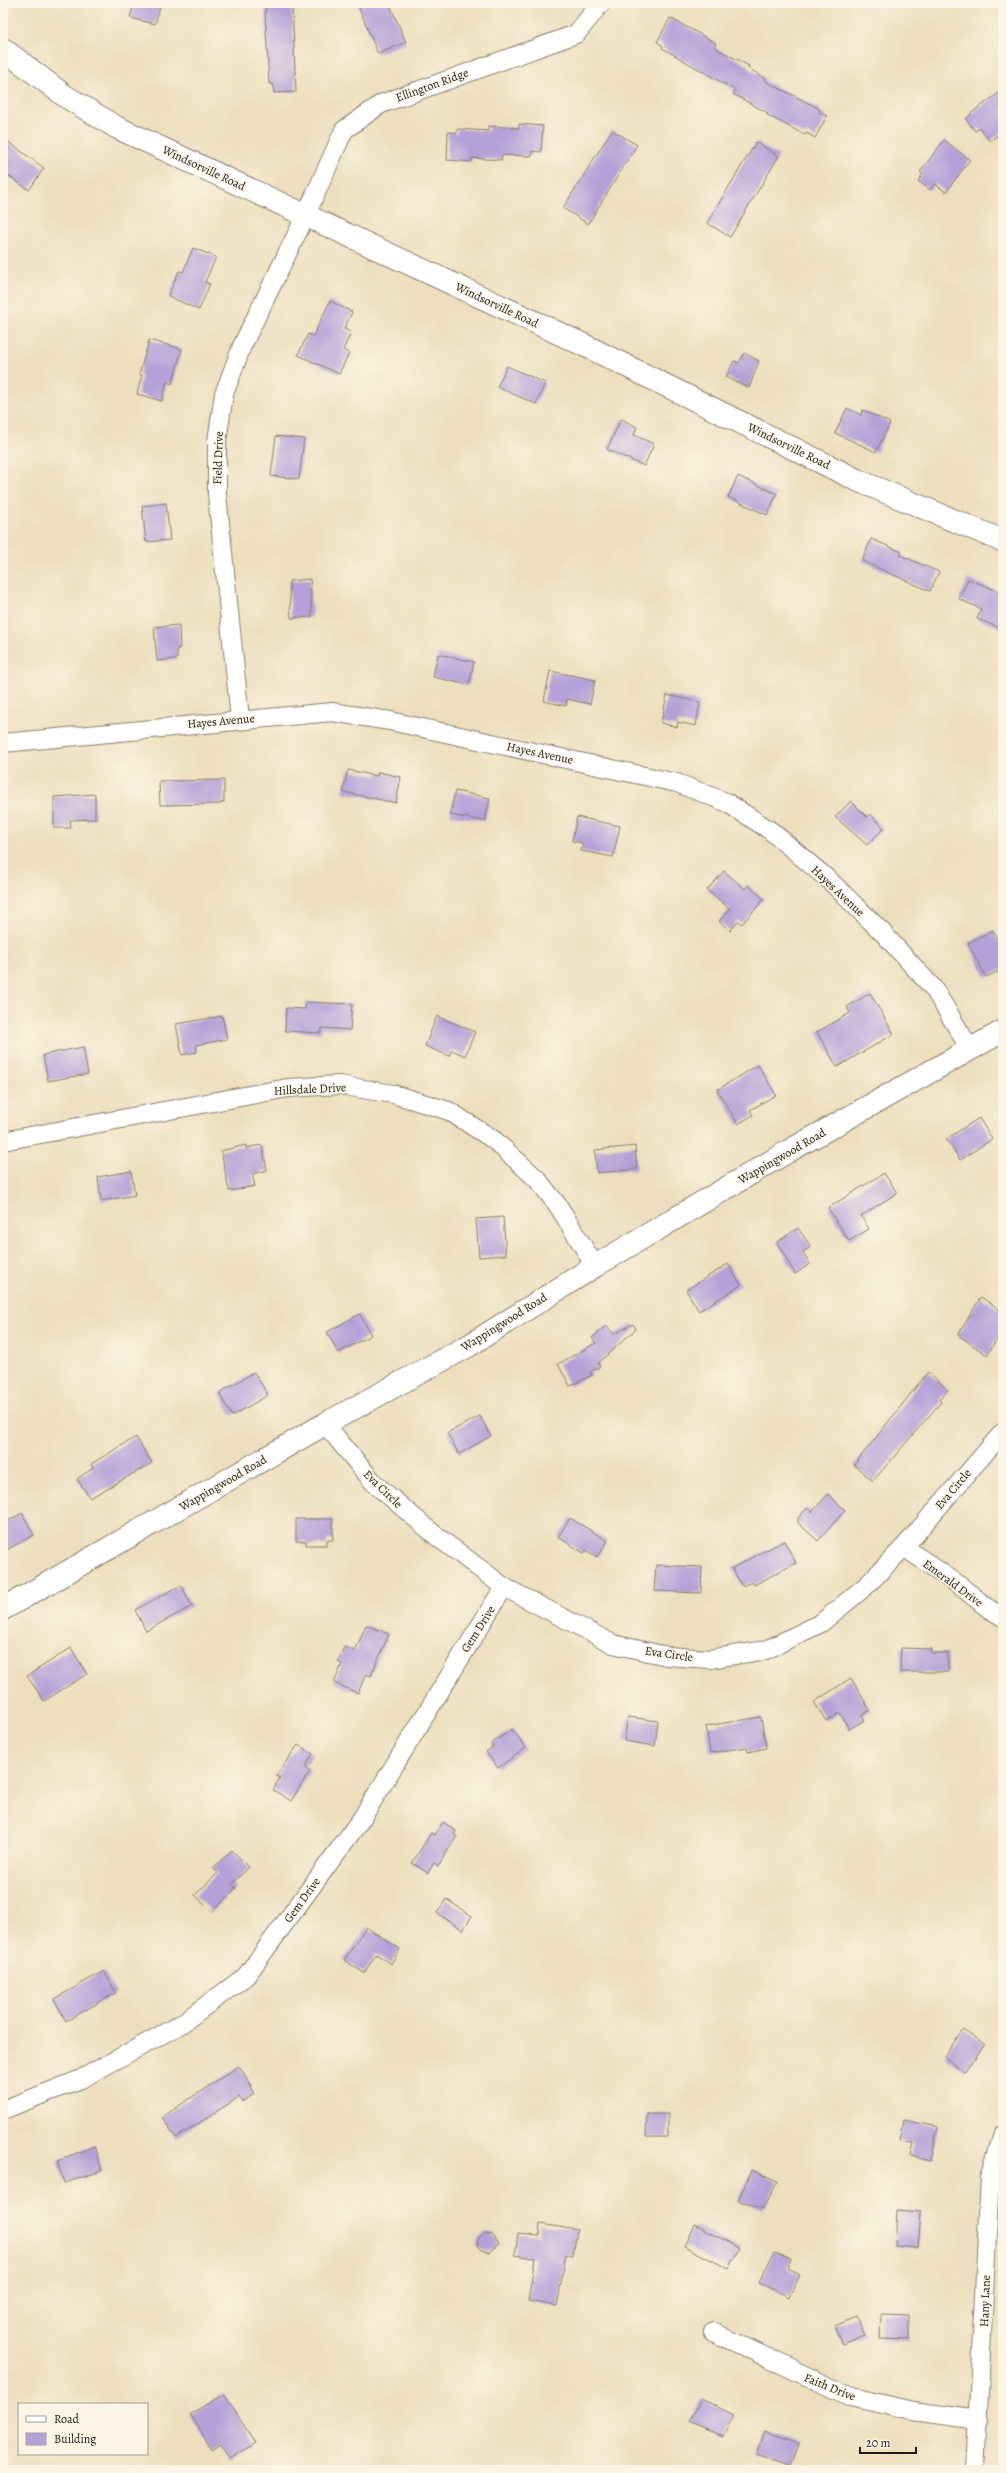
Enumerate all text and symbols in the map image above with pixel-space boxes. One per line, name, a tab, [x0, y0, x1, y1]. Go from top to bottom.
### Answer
street label: Ellington Ridge	[393, 64, 471, 106]
street label: Windsorville Road	[159, 141, 249, 195]
street label: Windsorville Road	[452, 278, 542, 332]
street label: Windsorville Road	[744, 419, 833, 473]
street label: Field Drive	[209, 431, 227, 485]
street label: Hayes Avenue	[187, 710, 255, 732]
street label: Hayes Avenue	[505, 738, 575, 768]
street label: Hayes Avenue	[808, 862, 868, 920]
street label: Hillsdale Drive	[273, 1079, 347, 1099]
street label: Wappingwood Road	[734, 1124, 829, 1188]
street label: Wappingwood Road	[457, 1289, 550, 1355]
street label: Wappingwood Road	[175, 1451, 270, 1515]
street label: Eva Circle	[931, 1465, 975, 1513]
street label: Eva Circle	[360, 1466, 406, 1512]
street label: Emerald Drive	[920, 1556, 986, 1610]
street label: Gem Drive	[457, 1603, 499, 1655]
street label: Eva Circle	[644, 1643, 694, 1665]
street label: Gem Drive	[280, 1874, 324, 1926]
street label: Hany Lane	[976, 2275, 994, 2327]
street label: Faith Drive	[802, 2369, 858, 2405]
legend	[18, 2403, 148, 2455]
text: Road	[54, 2411, 80, 2427]
scale bar	[860, 2429, 916, 2455]
text: Building	[54, 2431, 96, 2447]
text: 20 m	[866, 2435, 890, 2451]

